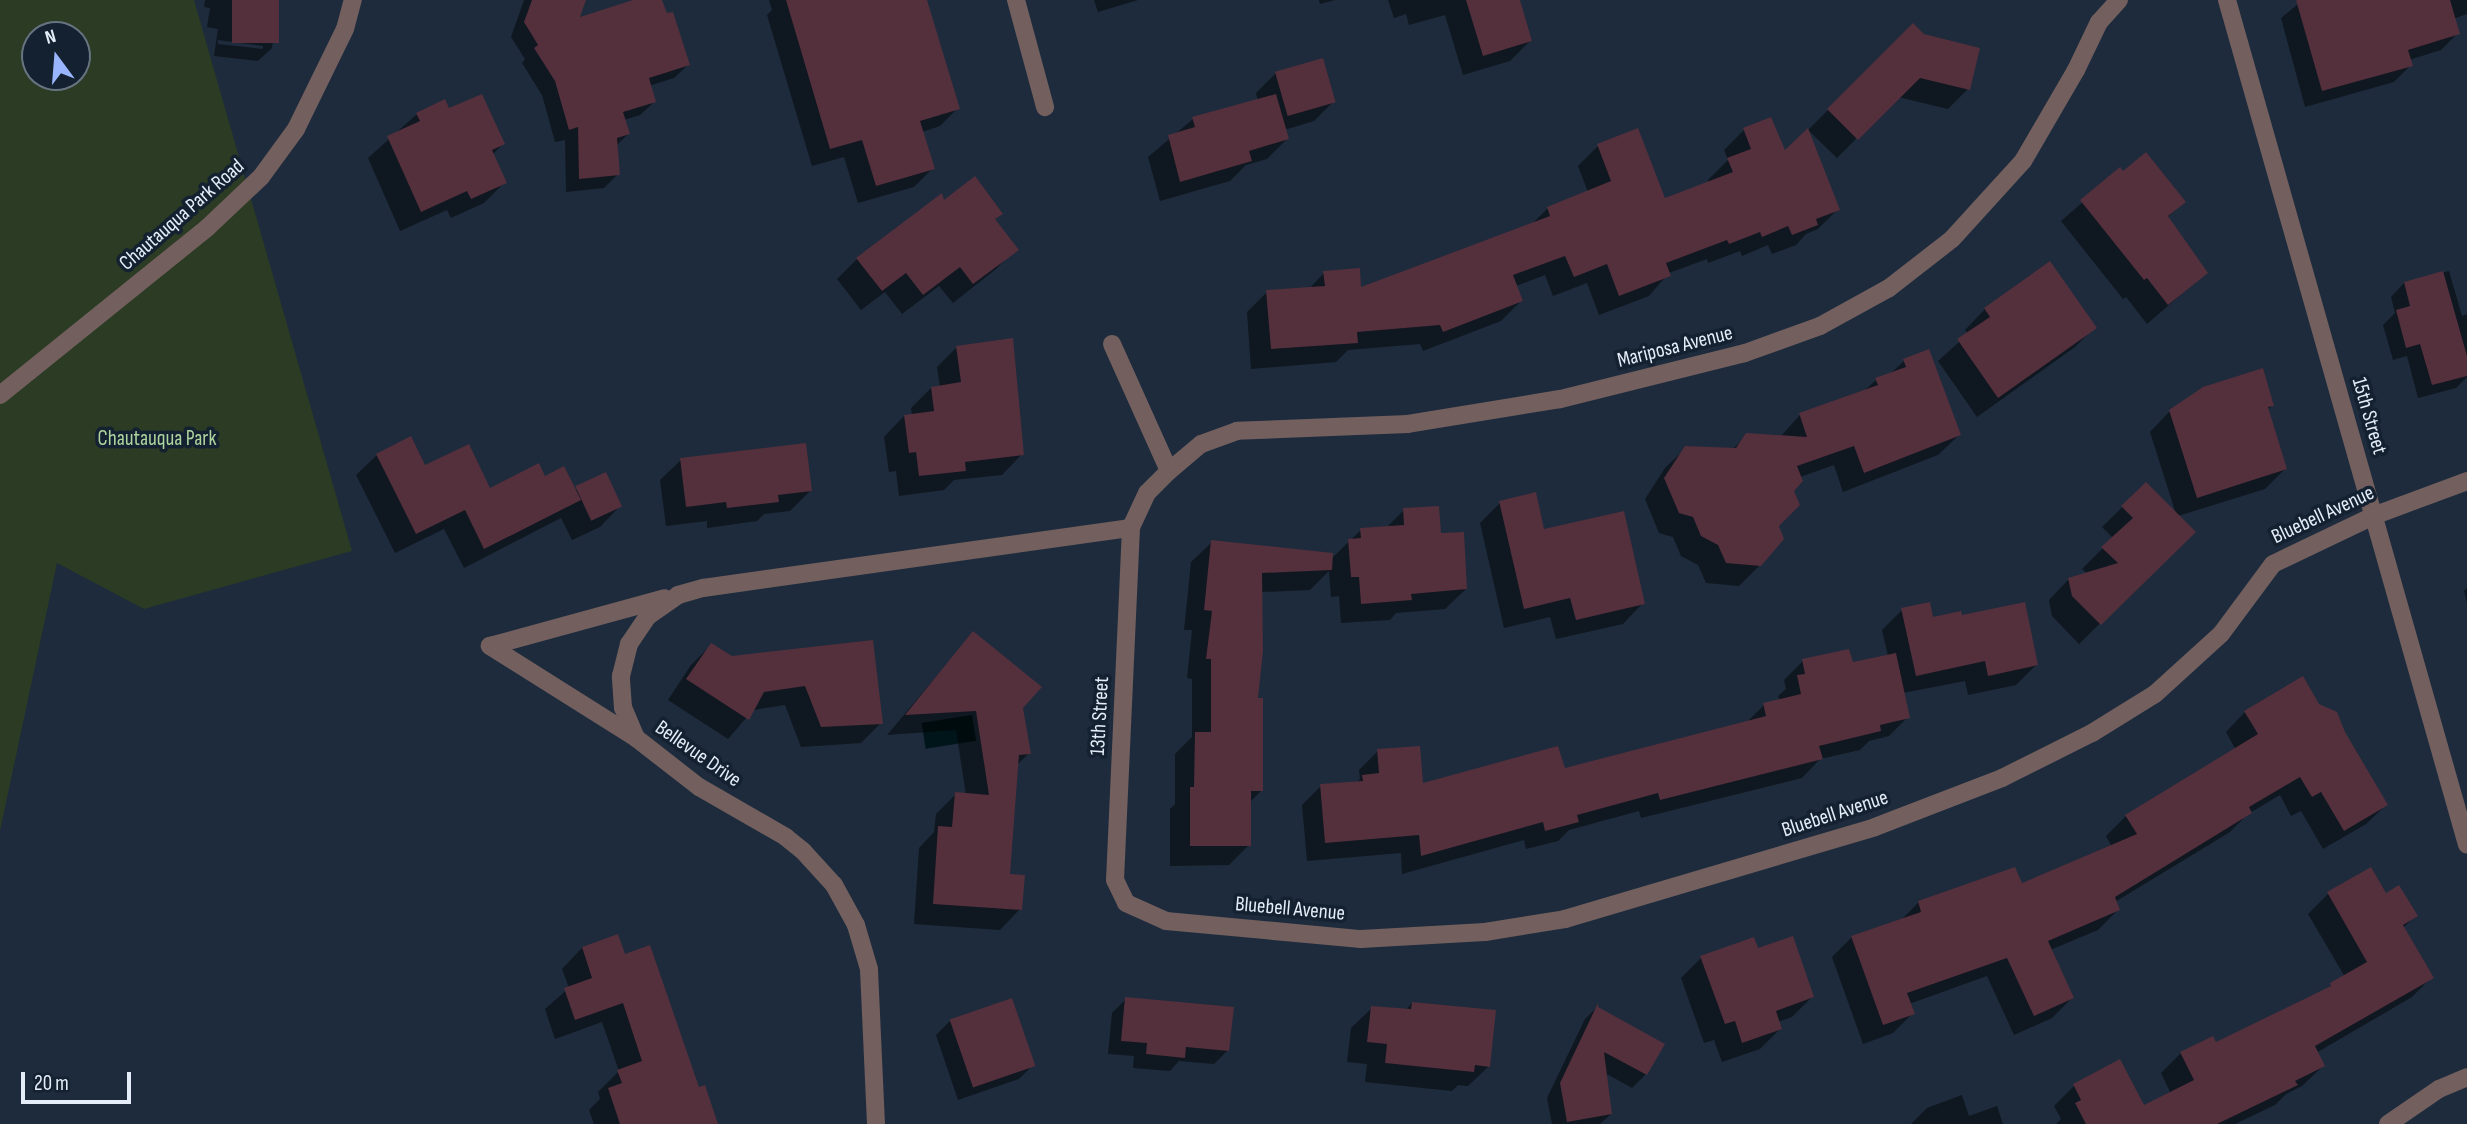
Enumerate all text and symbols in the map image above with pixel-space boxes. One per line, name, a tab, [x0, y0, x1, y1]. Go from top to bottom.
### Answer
north arrow	[21, 21, 91, 91]
text: N	[43, 25, 59, 50]
street label: Chautauqua Park Road	[114, 154, 250, 276]
street label: Mariposa Avenue	[1615, 320, 1735, 374]
street label: 15th Street	[2346, 375, 2392, 457]
park label: Chautauqua Park	[98, 426, 216, 452]
street label: Bluebell Avenue	[2268, 480, 2378, 550]
street label: 13th Street	[1085, 676, 1115, 756]
street label: Bellevue Drive	[650, 715, 746, 793]
street label: Bluebell Avenue	[1779, 785, 1891, 843]
street label: Bluebell Avenue	[1234, 892, 1346, 926]
scale bar	[24, 1058, 135, 1102]
text: 20 m	[34, 1071, 69, 1096]

